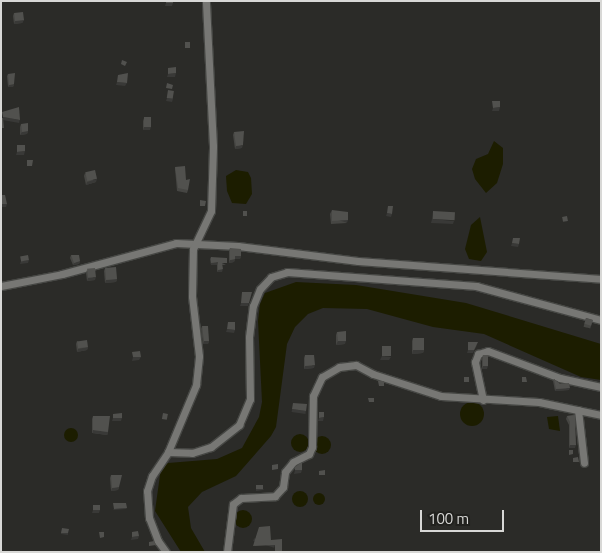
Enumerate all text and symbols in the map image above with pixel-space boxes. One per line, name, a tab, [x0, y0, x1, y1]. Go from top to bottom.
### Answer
scale bar	[422, 500, 506, 532]
text: 100 m	[428, 507, 469, 530]

